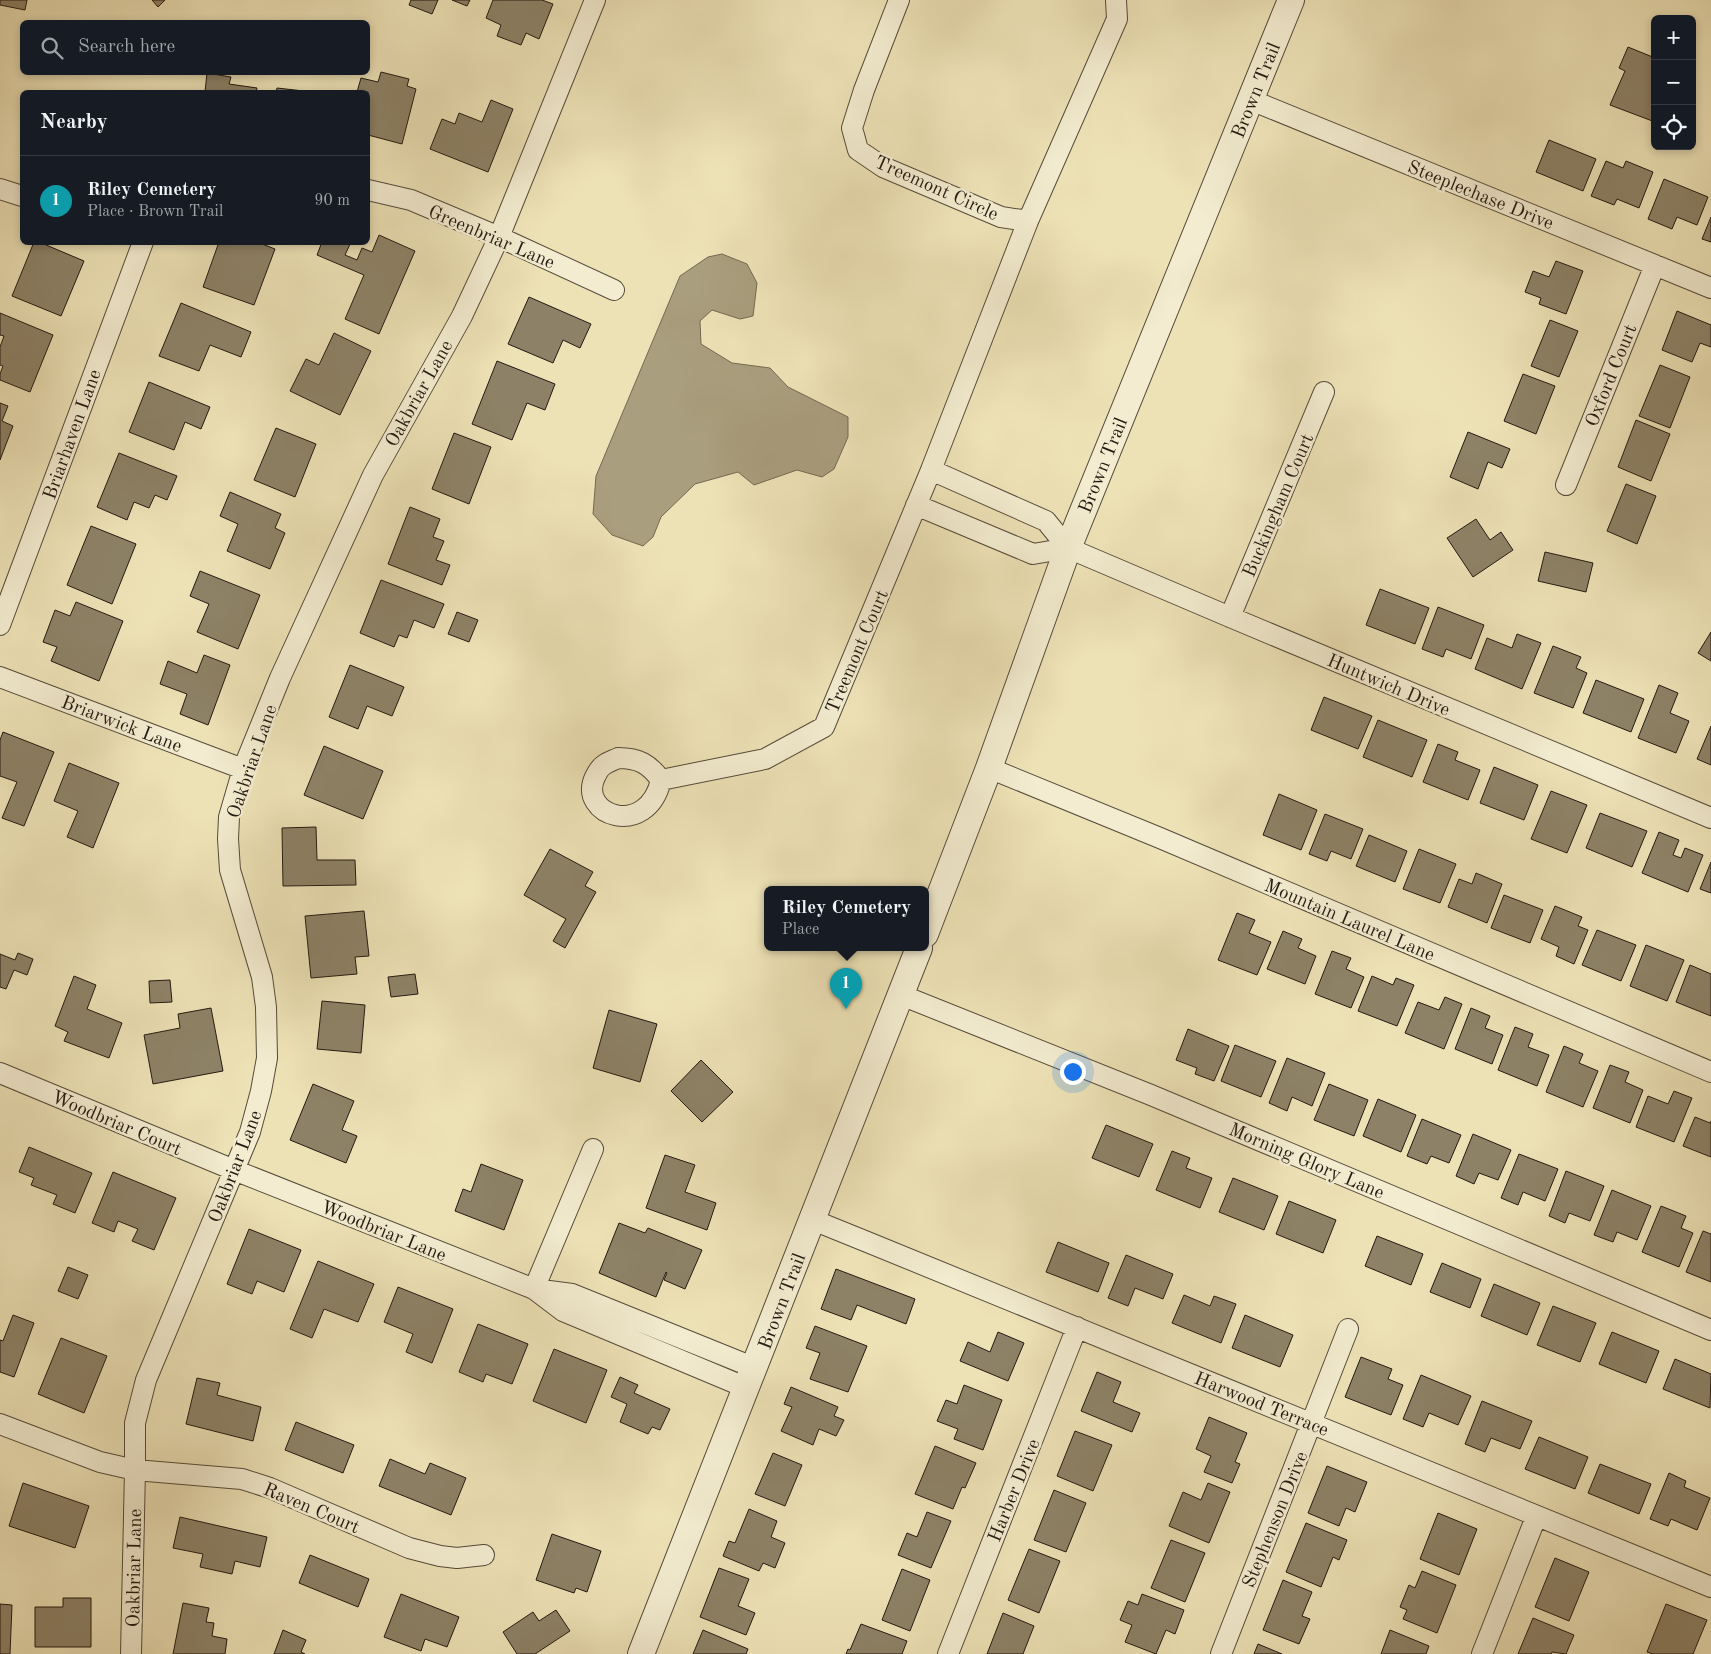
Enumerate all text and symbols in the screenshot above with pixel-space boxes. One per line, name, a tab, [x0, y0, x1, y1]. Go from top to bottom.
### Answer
map controls	[1651, 15, 1696, 150]
button: +	[1651, 15, 1696, 60]
search box	[20, 20, 370, 75]
icon: search	[38, 34, 66, 62]
text: Search here	[78, 38, 175, 57]
street label: Brown Trail	[1230, 40, 1285, 141]
button: −	[1651, 60, 1696, 105]
button: locate	[1651, 105, 1696, 150]
text: Nearby	[40, 112, 108, 133]
street label: Treemont Circle	[871, 153, 1001, 225]
street label: Steeplechase Drive	[1404, 158, 1556, 234]
text: Riley Cemetery	[87, 181, 216, 200]
text: 1	[51, 193, 61, 209]
text: 90 m	[314, 193, 350, 209]
street label: Greenbriar Lane	[425, 203, 557, 274]
text: Place · Brown Trail	[87, 204, 223, 220]
street label: Oxford Court	[1583, 322, 1641, 430]
street label: Oakbriar Lane	[383, 338, 457, 451]
street label: Briarhaven Lane	[41, 367, 106, 502]
street label: Brown Trail	[1077, 415, 1132, 516]
street label: Buckingham Court	[1240, 431, 1318, 581]
street label: Treemont Court	[824, 587, 893, 717]
street label: Huntwich Drive	[1324, 652, 1452, 721]
street label: Briarwick Lane	[58, 694, 184, 757]
street label: Oakbriar Lane	[225, 703, 282, 821]
street label: Mountain Laurel Lane	[1261, 877, 1437, 966]
popup	[764, 886, 929, 951]
text: Riley Cemetery	[782, 899, 911, 918]
text: Place	[782, 922, 819, 938]
pin: 1	[830, 968, 862, 1009]
your location	[1060, 1059, 1086, 1085]
street label: Woodbriar Court	[48, 1088, 184, 1160]
street label: Oakbriar Lane	[206, 1108, 266, 1226]
street label: Morning Glory Lane	[1225, 1121, 1387, 1204]
street label: Woodbriar Lane	[318, 1199, 449, 1266]
street label: Brown Trail	[756, 1251, 810, 1353]
street label: Harwood Terrace	[1191, 1370, 1331, 1441]
street label: Harber Drive	[986, 1437, 1045, 1545]
street label: Stephenson Drive	[1240, 1449, 1312, 1591]
street label: Raven Court	[260, 1481, 362, 1538]
street label: Oakbriar Lane	[125, 1508, 146, 1628]

